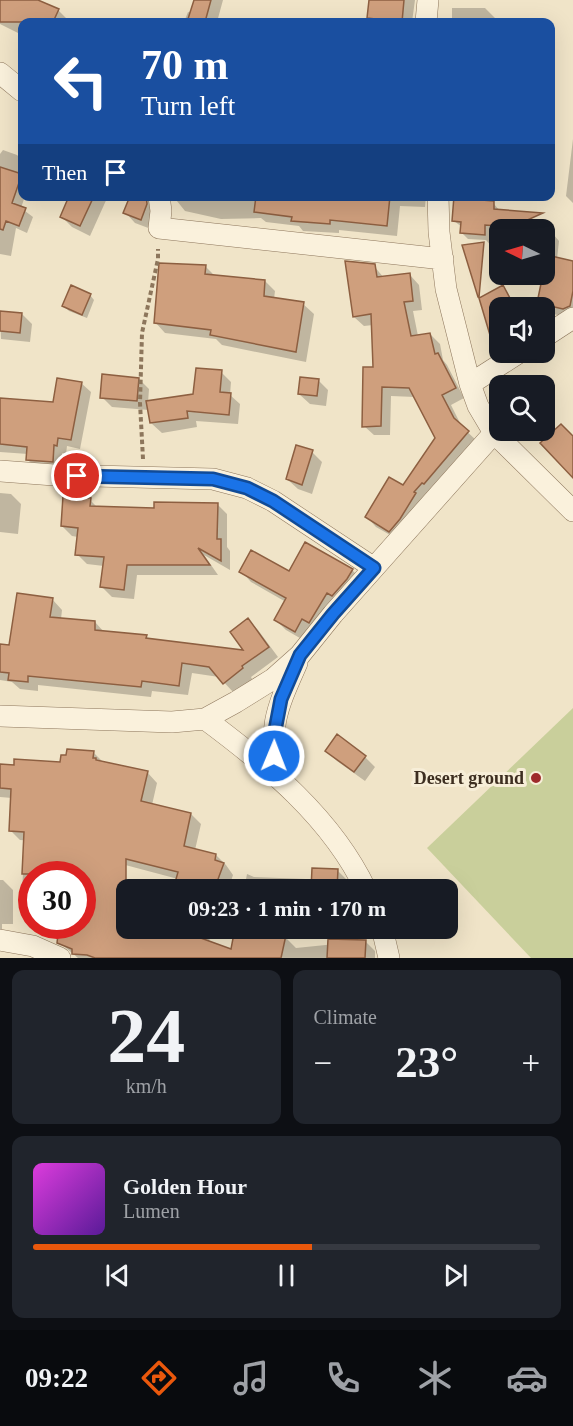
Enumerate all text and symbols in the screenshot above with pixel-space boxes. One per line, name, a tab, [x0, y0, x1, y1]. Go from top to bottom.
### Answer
icon: left	[42, 42, 120, 120]
text: 70 m	[141, 42, 229, 88]
text: Turn left	[141, 91, 235, 121]
icon: arrive	[99, 156, 132, 189]
text: Then	[42, 160, 87, 185]
north arrow	[489, 219, 555, 285]
map controls	[489, 219, 555, 441]
button: sound	[489, 297, 555, 363]
button: search	[489, 375, 555, 441]
pin	[51, 450, 102, 501]
icon: arrive	[60, 459, 93, 492]
position arrow	[242, 724, 306, 788]
place label: Desert ground	[414, 768, 524, 788]
marker: Desert ground	[529, 771, 543, 785]
speed limit sign: 30	[18, 861, 96, 939]
text: 09:23 · 1 min · 170 m	[188, 896, 386, 921]
text: 24	[107, 992, 185, 1079]
text: Climate	[314, 1006, 377, 1028]
text: 23°	[395, 1037, 458, 1087]
text: −	[314, 1045, 332, 1081]
text: +	[521, 1045, 540, 1081]
text: km/h	[126, 1075, 167, 1097]
text: Golden Hour	[123, 1174, 247, 1199]
text: Lumen	[123, 1200, 180, 1222]
icon: previous	[101, 1259, 134, 1292]
icon: pause	[270, 1259, 303, 1292]
icon: next	[439, 1259, 472, 1292]
icon: directions	[138, 1357, 180, 1399]
icon: music	[230, 1357, 272, 1399]
icon: phone	[322, 1357, 364, 1399]
icon: climate	[414, 1357, 456, 1399]
icon: car	[506, 1357, 548, 1399]
text: 09:22	[25, 1363, 88, 1393]

